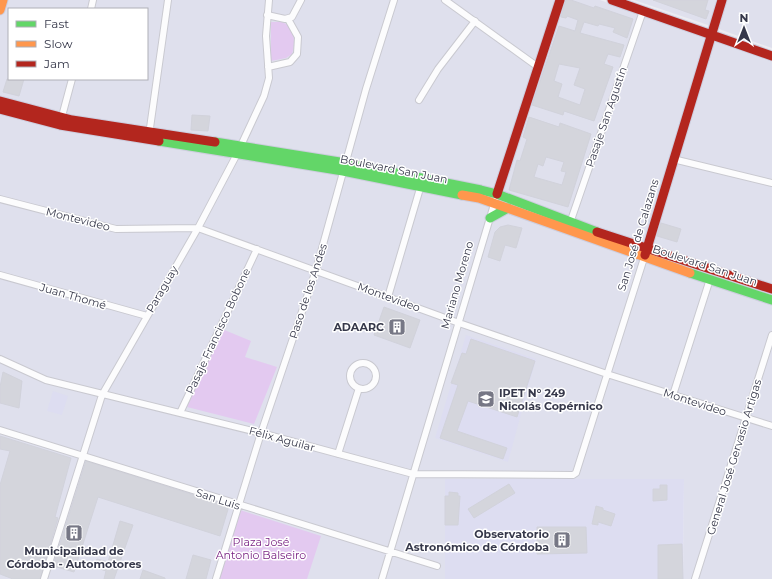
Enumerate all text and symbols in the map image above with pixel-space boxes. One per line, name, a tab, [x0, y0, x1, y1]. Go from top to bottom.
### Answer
legend	[8, 8, 148, 80]
north arrow	[724, 8, 764, 48]
text: N	[740, 11, 748, 25]
text: Fast	[44, 16, 69, 31]
text: Slow	[44, 36, 73, 51]
text: Jam	[43, 56, 70, 71]
street label: Pasaje San Agustín	[582, 65, 630, 169]
street label: Boulevard San Juan	[339, 152, 449, 186]
street label: San José de Calazans	[614, 177, 662, 293]
street label: Montevideo	[44, 204, 112, 234]
street label: Mariano Moreno	[438, 239, 476, 330]
street label: Paso de los Andes	[286, 241, 330, 340]
street label: Boulevard San Juan	[651, 241, 759, 289]
street label: Paraguay	[143, 263, 181, 315]
street label: Pasaje Francisco Bobone	[183, 266, 254, 396]
street label: Montevideo	[356, 279, 422, 315]
street label: Juan Thomé	[37, 280, 108, 312]
building icon: ADAARC	[387, 317, 407, 337]
place label: ADAARC	[332, 320, 384, 334]
street label: General José Gervasio Artigas	[704, 377, 765, 537]
street label: Montevideo	[662, 385, 728, 419]
place label: IPET N° 249 Nicolás Copérnico	[499, 386, 603, 413]
school or university icon: IPET N° 249 Nicolás Copérnico	[476, 389, 496, 409]
street label: Félix Aguilar	[248, 423, 316, 455]
street label: San Luis	[194, 485, 242, 513]
building icon: Municipalidad de Córdoba - Automotores	[64, 523, 84, 543]
place label: Observatorio Astronómico de Córdoba	[404, 527, 549, 554]
building icon: Observatorio Astronómico de Córdoba	[552, 530, 572, 550]
park label: Plaza José Antonio Balseiro	[216, 535, 306, 562]
place label: Municipalidad de Córdoba - Automotores	[7, 544, 142, 571]

